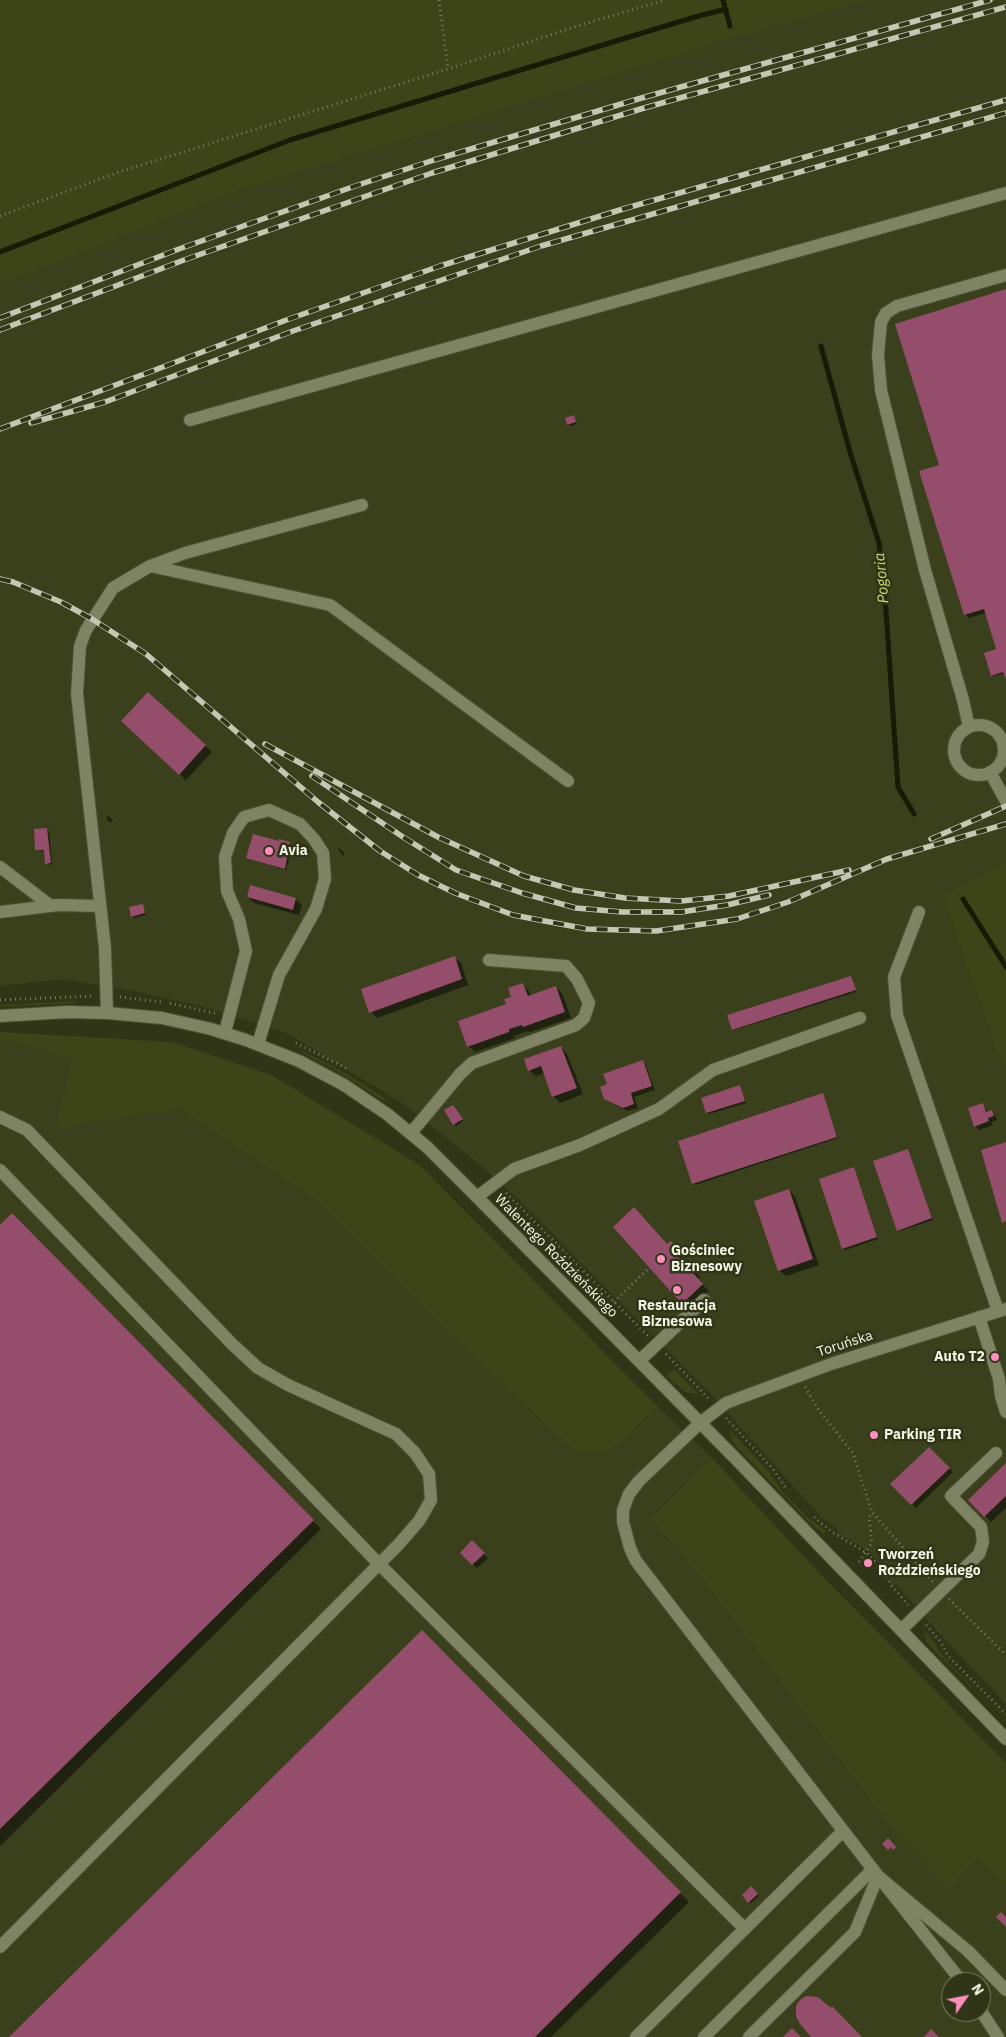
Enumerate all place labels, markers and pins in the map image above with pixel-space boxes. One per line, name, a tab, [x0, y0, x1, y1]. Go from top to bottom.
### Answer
place label: Avia	[279, 843, 308, 859]
marker: Avia	[263, 845, 275, 857]
place label: Gościniec Biznesowy	[671, 1243, 742, 1276]
marker: Gościniec Biznesowy	[655, 1253, 667, 1265]
marker: Restauracja Biznesowa	[671, 1284, 683, 1296]
place label: Restauracja Biznesowa	[638, 1298, 716, 1330]
place label: Auto T2	[934, 1349, 985, 1365]
marker: Auto T2	[989, 1351, 1001, 1363]
place label: Parking TIR	[884, 1427, 962, 1443]
marker: Parking TIR	[868, 1429, 880, 1441]
place label: Tworzeń Roździeńskiego	[878, 1547, 981, 1580]
marker: Tworzeń Roździeńskiego	[862, 1557, 874, 1569]

